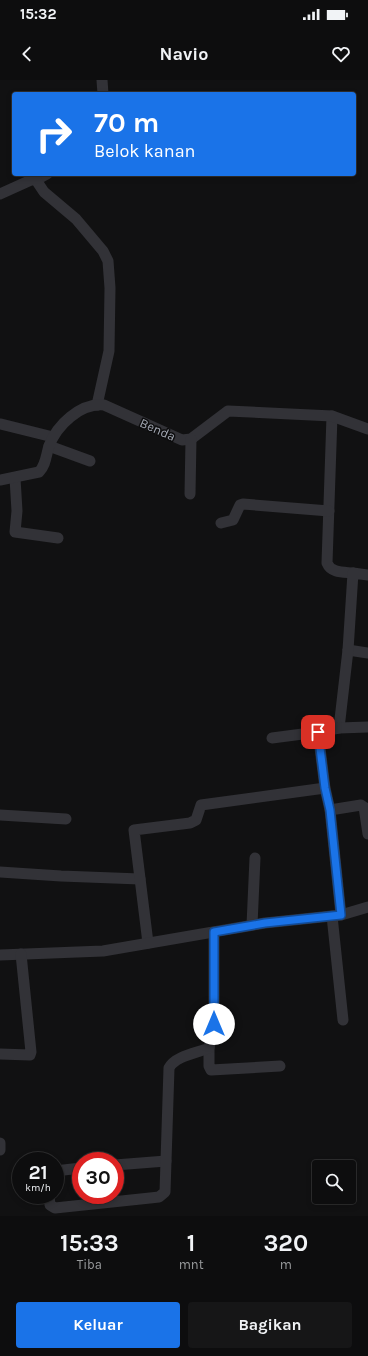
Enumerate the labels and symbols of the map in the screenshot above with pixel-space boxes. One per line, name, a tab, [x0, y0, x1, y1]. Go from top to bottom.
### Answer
street label: Benda	[138, 415, 178, 444]
pin	[301, 715, 335, 749]
position arrow	[193, 1003, 235, 1045]
speed limit sign: 30	[72, 1152, 124, 1204]

